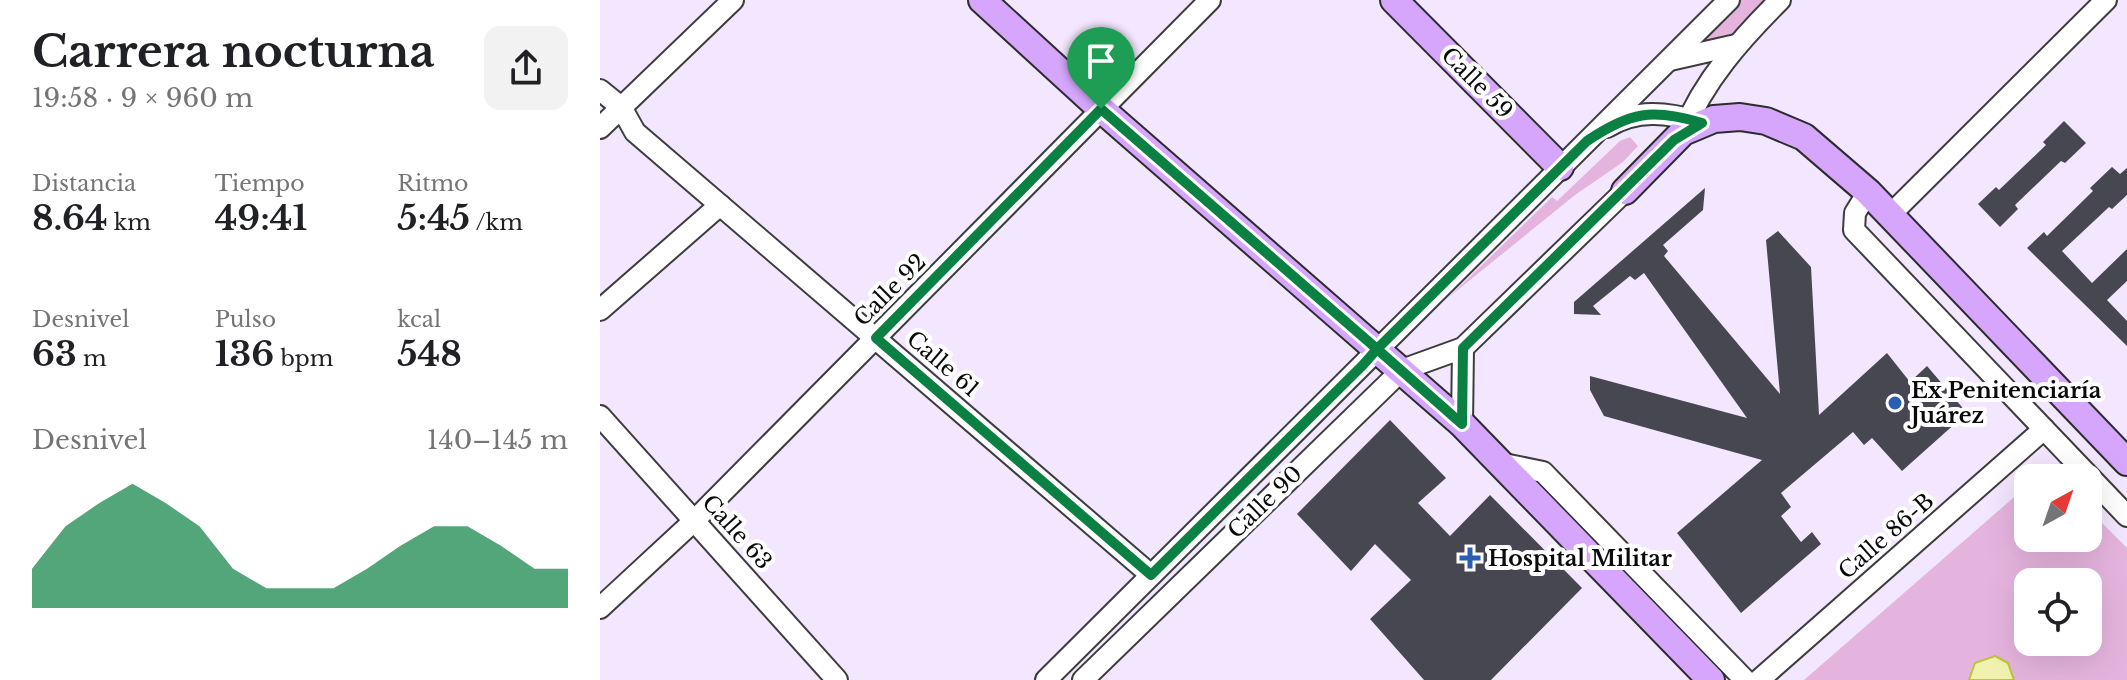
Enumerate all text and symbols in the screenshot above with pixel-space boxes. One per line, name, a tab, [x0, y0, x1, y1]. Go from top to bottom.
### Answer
text: Carrera nocturna	[32, 24, 435, 79]
button: share	[484, 26, 568, 110]
pin	[1067, 27, 1135, 109]
icon: arrive	[1079, 39, 1123, 83]
street label: Calle 59	[1436, 42, 1518, 124]
text: 19:58 · 9 × 960 m	[32, 82, 253, 114]
text: Distancia	[32, 170, 136, 197]
text: Tiempo	[215, 170, 305, 197]
text: Ritmo	[397, 170, 468, 197]
text: 8.64	[32, 197, 107, 239]
text: 49:41	[215, 197, 307, 239]
text: 5:45	[397, 197, 470, 239]
text: km	[107, 209, 151, 236]
text: /km	[470, 209, 523, 236]
street label: Calle 92	[848, 248, 932, 332]
text: Desnivel	[32, 306, 129, 333]
text: Pulso	[215, 306, 276, 333]
text: kcal	[397, 306, 441, 333]
street label: Calle 61	[901, 325, 985, 403]
text: 63	[32, 333, 77, 375]
text: 136	[215, 333, 274, 375]
text: 548	[397, 333, 462, 375]
text: m	[77, 345, 107, 372]
text: bpm	[274, 345, 333, 372]
place label: Ex Penitenciaría Juárez	[1907, 377, 2102, 429]
marker: Ex Penitenciaría Juárez	[1886, 394, 1904, 412]
text: Desnivel	[32, 424, 147, 456]
text: 140–145 m	[427, 424, 568, 456]
street label: Calle 90	[1222, 460, 1308, 544]
north arrow	[2014, 464, 2102, 552]
map controls	[2014, 464, 2102, 656]
street label: Calle 86-B	[1833, 487, 1939, 585]
street label: Calle 63	[697, 489, 777, 575]
place label: Hospital Militar	[1488, 545, 1672, 572]
marker: Hospital Militar	[1459, 547, 1481, 569]
button: locate	[2014, 568, 2102, 656]

